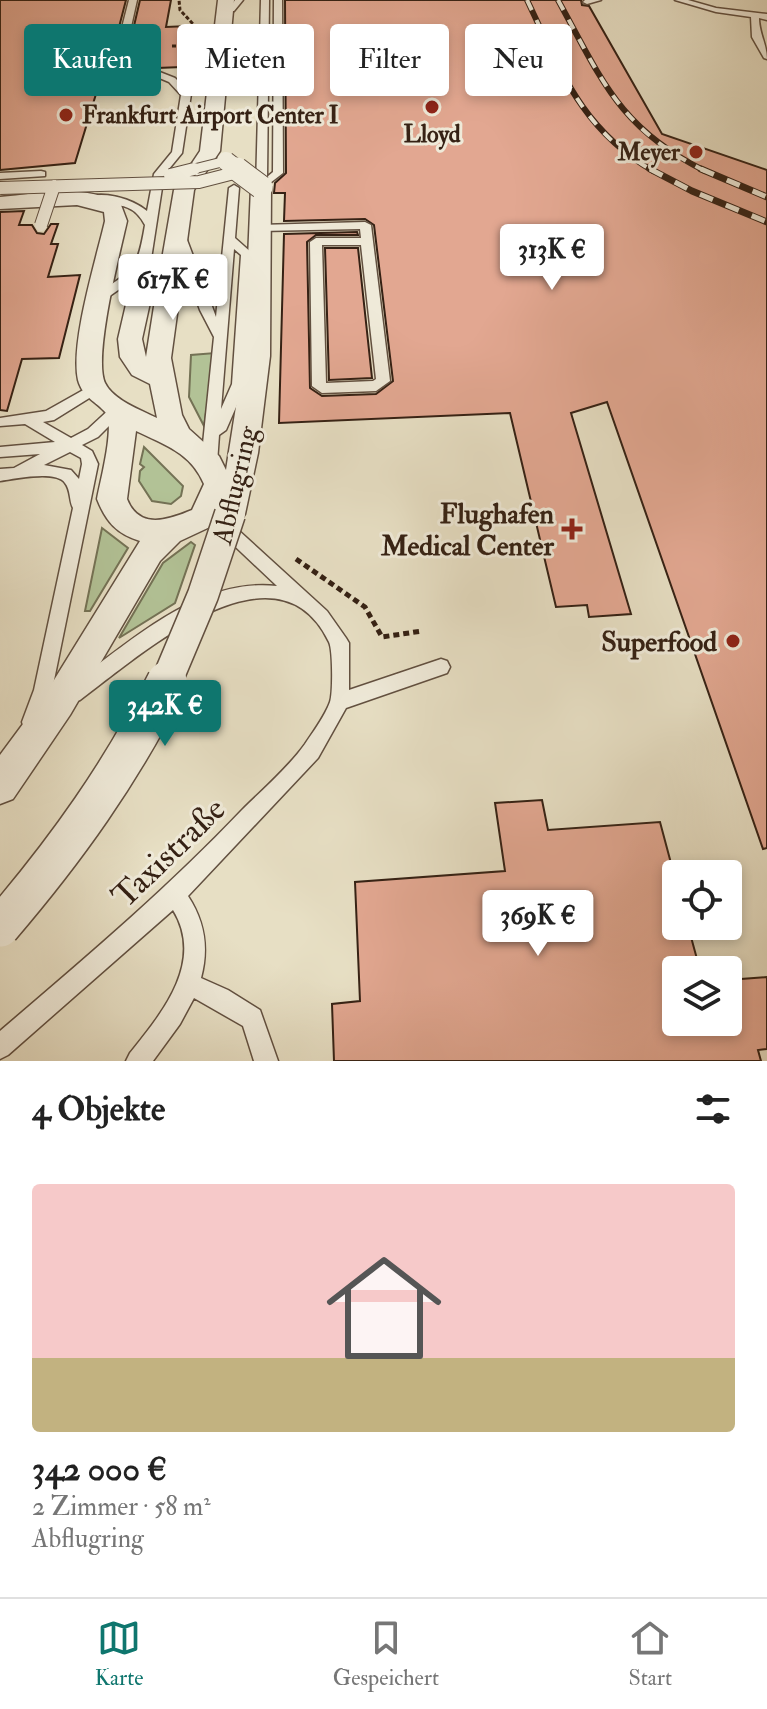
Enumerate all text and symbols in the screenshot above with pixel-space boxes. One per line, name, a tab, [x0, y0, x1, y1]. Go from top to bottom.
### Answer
chip: Kaufen	[24, 24, 161, 96]
chip: Mieten	[177, 24, 314, 96]
chip: Filter	[330, 24, 449, 96]
chip: Neu	[465, 24, 572, 96]
marker: Lloyd	[423, 98, 441, 116]
place label: Frankfurt Airport Center I	[82, 100, 339, 131]
marker: Frankfurt Airport Center I	[57, 106, 75, 124]
place label: Lloyd	[404, 119, 461, 150]
place label: Meyer	[617, 137, 681, 168]
marker: Meyer	[687, 143, 705, 161]
pin: 313K €	[487, 224, 617, 292]
text: 313K €	[518, 234, 586, 266]
pin: 617K €	[108, 254, 238, 322]
text: 617K €	[136, 264, 210, 296]
street label: Abflugring	[205, 422, 266, 549]
place label: Flughafen Medical Center	[380, 497, 555, 564]
marker: Flughafen Medical Center	[561, 518, 583, 540]
place label: Superfood	[601, 625, 717, 660]
marker: Superfood	[724, 632, 742, 650]
pin: 342K €	[100, 680, 230, 748]
text: 342K €	[127, 690, 203, 722]
street label: Taxistraße	[103, 788, 235, 918]
map controls	[662, 860, 742, 1036]
button: locate	[662, 860, 742, 940]
pin: 369K €	[473, 890, 603, 958]
text: 369K €	[500, 900, 576, 932]
button: layers	[662, 956, 742, 1036]
icon: filters	[691, 1087, 735, 1131]
text: 4 Objekte	[32, 1088, 165, 1131]
icon: home	[312, 1236, 456, 1380]
text: 342 000 €	[32, 1448, 167, 1491]
text: 2 Zimmer · 58 m²	[32, 1491, 211, 1523]
text: Abflugring	[32, 1523, 144, 1555]
tab: Karte	[95, 1616, 144, 1692]
tab: Gespeichert	[333, 1616, 439, 1692]
tab: Start	[628, 1616, 672, 1692]

